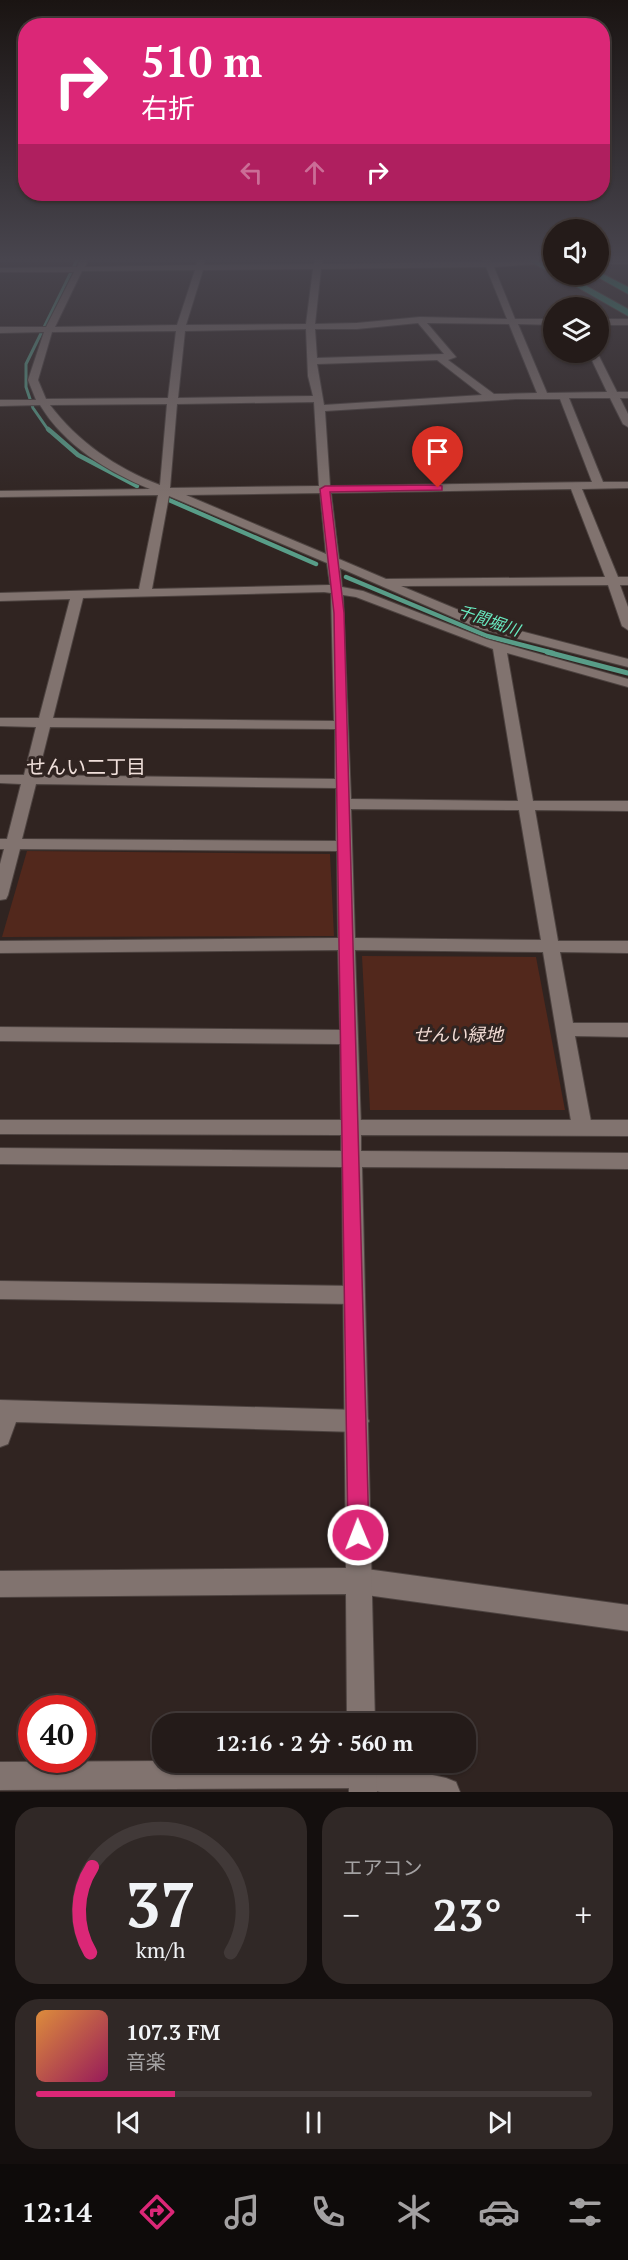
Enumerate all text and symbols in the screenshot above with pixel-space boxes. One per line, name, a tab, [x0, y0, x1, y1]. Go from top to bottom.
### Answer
text: 510 m	[141, 33, 262, 89]
icon: right	[42, 42, 120, 120]
text: 右折	[141, 90, 195, 126]
icon: left	[235, 156, 268, 189]
icon: ahead	[298, 156, 331, 189]
icon: right	[361, 156, 394, 189]
map controls	[543, 219, 609, 363]
button: sound	[543, 219, 609, 285]
button: layers	[543, 297, 609, 363]
pin	[412, 426, 463, 488]
icon: arrive	[421, 435, 454, 468]
water label: 千間堀川	[455, 599, 525, 641]
district label: せんい二丁目	[26, 753, 146, 780]
park label: せんい緑地	[413, 1022, 505, 1046]
position arrow	[326, 1503, 390, 1567]
speed limit sign: 40	[18, 1695, 96, 1773]
text: 12:16 · 2 分 · 560 m	[215, 1728, 413, 1757]
text: エアコン	[343, 1854, 423, 1881]
text: 37	[125, 1862, 196, 1945]
text: 23°	[433, 1884, 502, 1944]
text: −	[343, 1893, 360, 1936]
text: +	[574, 1893, 592, 1936]
text: km/h	[136, 1936, 186, 1964]
text: 107.3 FM	[126, 2017, 220, 2046]
text: 音楽	[126, 2048, 166, 2075]
icon: previous	[112, 2106, 145, 2139]
icon: pause	[297, 2106, 330, 2139]
icon: next	[483, 2106, 516, 2139]
icon: directions	[136, 2191, 178, 2233]
icon: music	[221, 2191, 263, 2233]
icon: phone	[307, 2191, 349, 2233]
icon: climate	[393, 2191, 435, 2233]
icon: car	[478, 2191, 520, 2233]
icon: filters	[564, 2191, 606, 2233]
text: 12:14	[22, 2194, 92, 2230]

